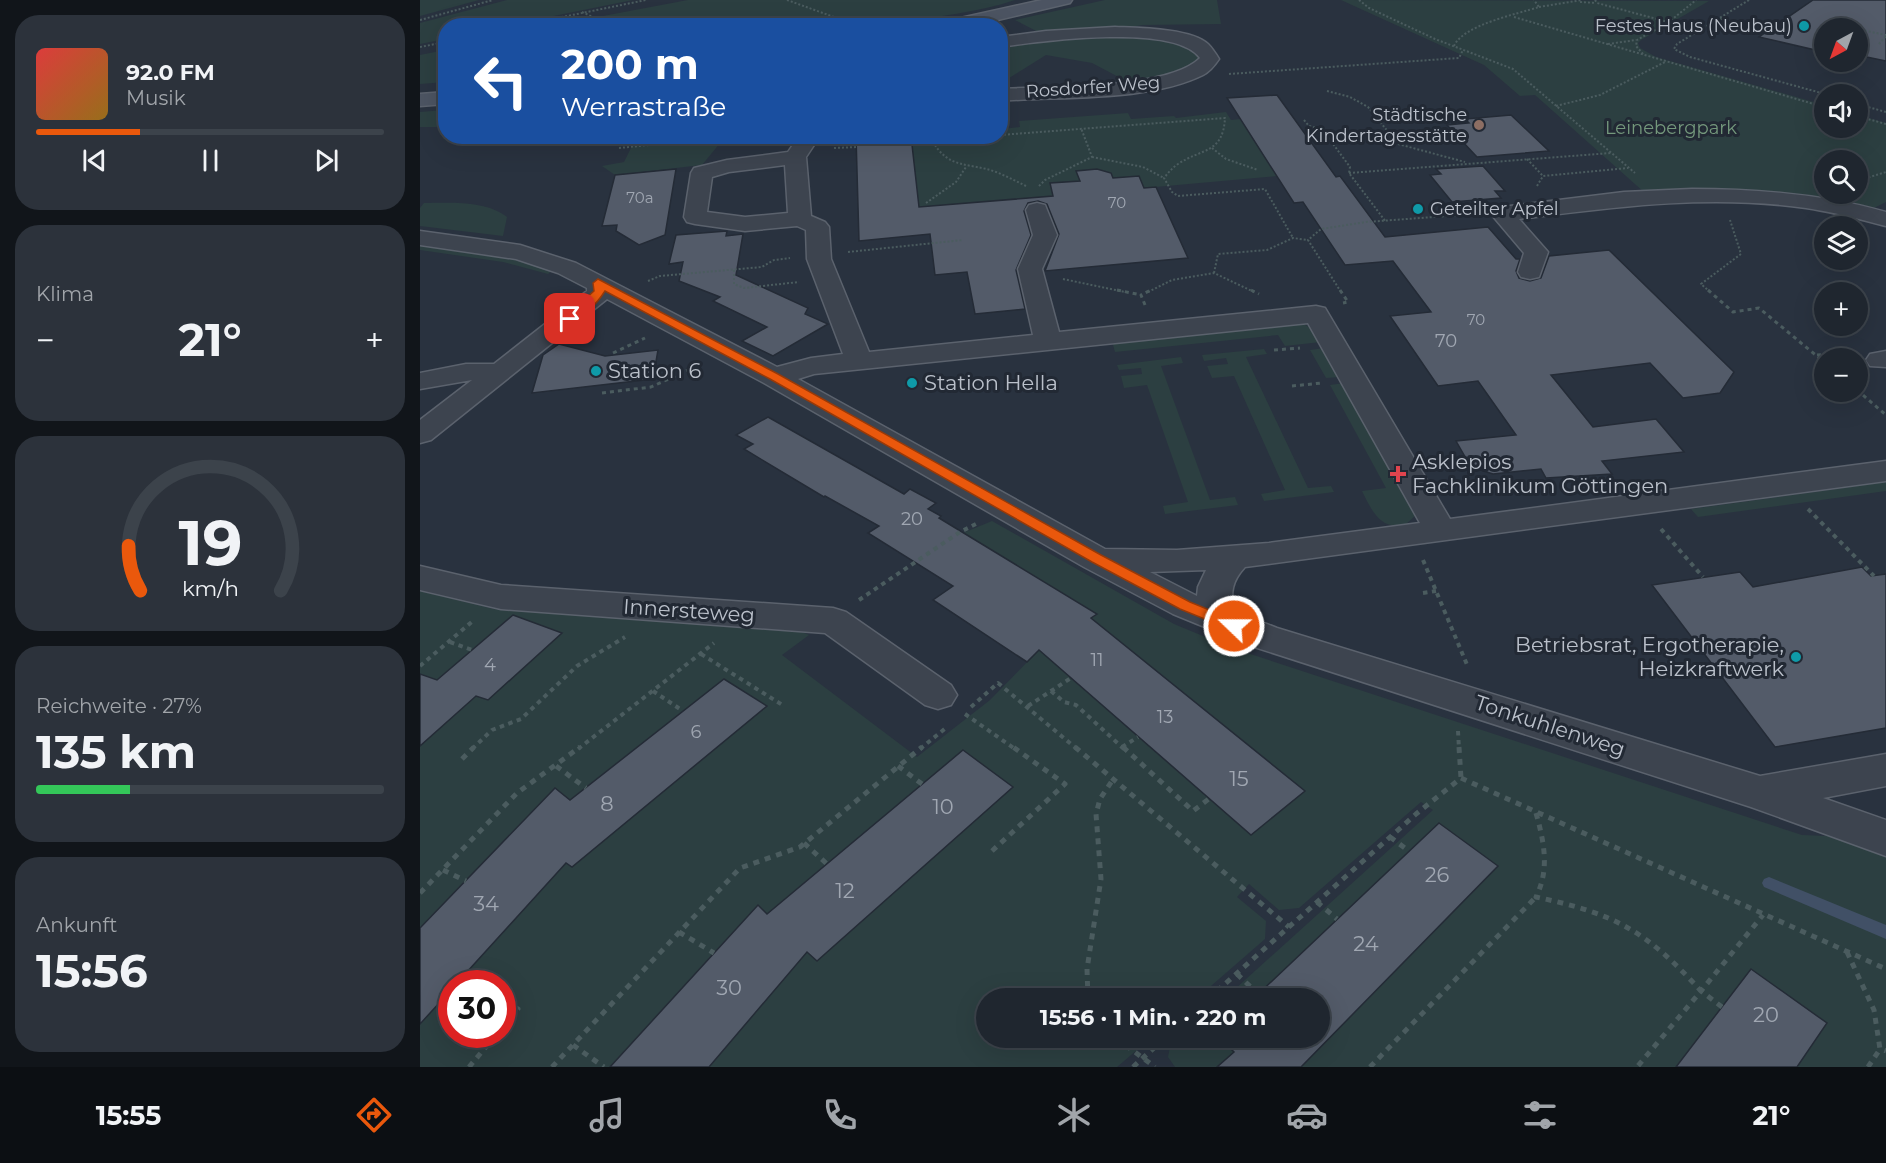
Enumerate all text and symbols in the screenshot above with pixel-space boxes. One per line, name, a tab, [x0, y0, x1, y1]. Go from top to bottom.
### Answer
place label: Festes Haus (Neubau)	[1595, 15, 1792, 37]
north arrow	[1814, 18, 1868, 72]
map controls	[1814, 18, 1868, 402]
marker: Festes Haus (Neubau)	[1797, 19, 1811, 33]
text: 200 m	[561, 38, 699, 90]
icon: left	[462, 42, 540, 120]
text: 92.0 FM	[126, 59, 215, 86]
street label: Rosdorfer Weg	[1025, 71, 1161, 103]
button: sound	[1814, 84, 1868, 138]
text: Musik	[126, 86, 186, 110]
text: Werrastraße	[561, 90, 726, 123]
place label: Städtische Kindertagesstätte	[1306, 104, 1467, 147]
park label: Leinebergpark	[1605, 117, 1737, 139]
marker: Städtische Kindertagesstätte	[1472, 118, 1486, 132]
icon: previous	[78, 144, 111, 177]
icon: pause	[194, 144, 227, 177]
icon: next	[310, 144, 343, 177]
button: search	[1814, 150, 1868, 204]
house number: 70a	[626, 188, 654, 207]
house number: 70	[1108, 193, 1126, 212]
place label: Geteilter Apfel	[1430, 198, 1559, 220]
marker: Geteilter Apfel	[1411, 202, 1425, 216]
button: layers	[1814, 216, 1868, 270]
text: Klima	[36, 282, 94, 306]
button: +	[1814, 282, 1868, 336]
pin	[544, 293, 595, 344]
icon: arrive	[553, 302, 586, 335]
house number: 70	[1467, 310, 1485, 329]
text: 21°	[178, 312, 242, 367]
text: −	[36, 320, 55, 360]
text: +	[365, 320, 384, 360]
house number: 70	[1435, 330, 1457, 352]
button: −	[1814, 348, 1868, 402]
place label: Station 6	[608, 358, 701, 383]
marker: Station 6	[589, 364, 603, 378]
place label: Station Hella	[924, 370, 1058, 395]
marker: Station Hella	[905, 376, 919, 390]
place label: Asklepios Fachklinikum Göttingen	[1412, 449, 1668, 498]
marker: Asklepios Fachklinikum Göttingen	[1389, 465, 1407, 483]
text: 19	[178, 505, 242, 581]
house number: 20	[901, 508, 923, 530]
text: km/h	[181, 575, 239, 601]
street label: Innersteweg	[622, 593, 756, 628]
position arrow	[1202, 594, 1266, 658]
place label: Betriebsrat, Ergotherapie, Heizkraftwerk	[1515, 632, 1784, 681]
house number: 11	[1091, 649, 1104, 671]
marker: Betriebsrat, Ergotherapie, Heizkraftwerk	[1789, 650, 1803, 664]
house number: 4	[484, 654, 496, 676]
street label: Tonkuhlenweg	[1472, 689, 1628, 762]
text: Reichweite · 27%	[36, 694, 202, 718]
house number: 13	[1157, 706, 1173, 728]
house number: 6	[691, 721, 702, 743]
text: 135 km	[36, 724, 196, 779]
house number: 15	[1229, 766, 1249, 791]
house number: 8	[600, 791, 614, 816]
house number: 10	[932, 794, 954, 819]
house number: 26	[1425, 862, 1450, 887]
house number: 12	[835, 878, 855, 903]
house number: 34	[473, 891, 499, 916]
text: Ankunft	[36, 913, 117, 937]
house number: 24	[1353, 931, 1379, 956]
text: 15:56	[36, 943, 148, 998]
speed limit sign: 30	[438, 970, 516, 1048]
house number: 30	[716, 975, 742, 1000]
house number: 20	[1753, 1002, 1779, 1027]
text: 15:56 · 1 Min. · 220 m	[1040, 1004, 1266, 1031]
icon: directions	[353, 1094, 395, 1136]
icon: music	[586, 1094, 628, 1136]
icon: phone	[819, 1094, 861, 1136]
icon: climate	[1053, 1094, 1095, 1136]
icon: car	[1286, 1094, 1328, 1136]
icon: filters	[1519, 1094, 1561, 1136]
text: 15:55	[96, 1099, 161, 1132]
text: 21°	[1752, 1099, 1790, 1132]

